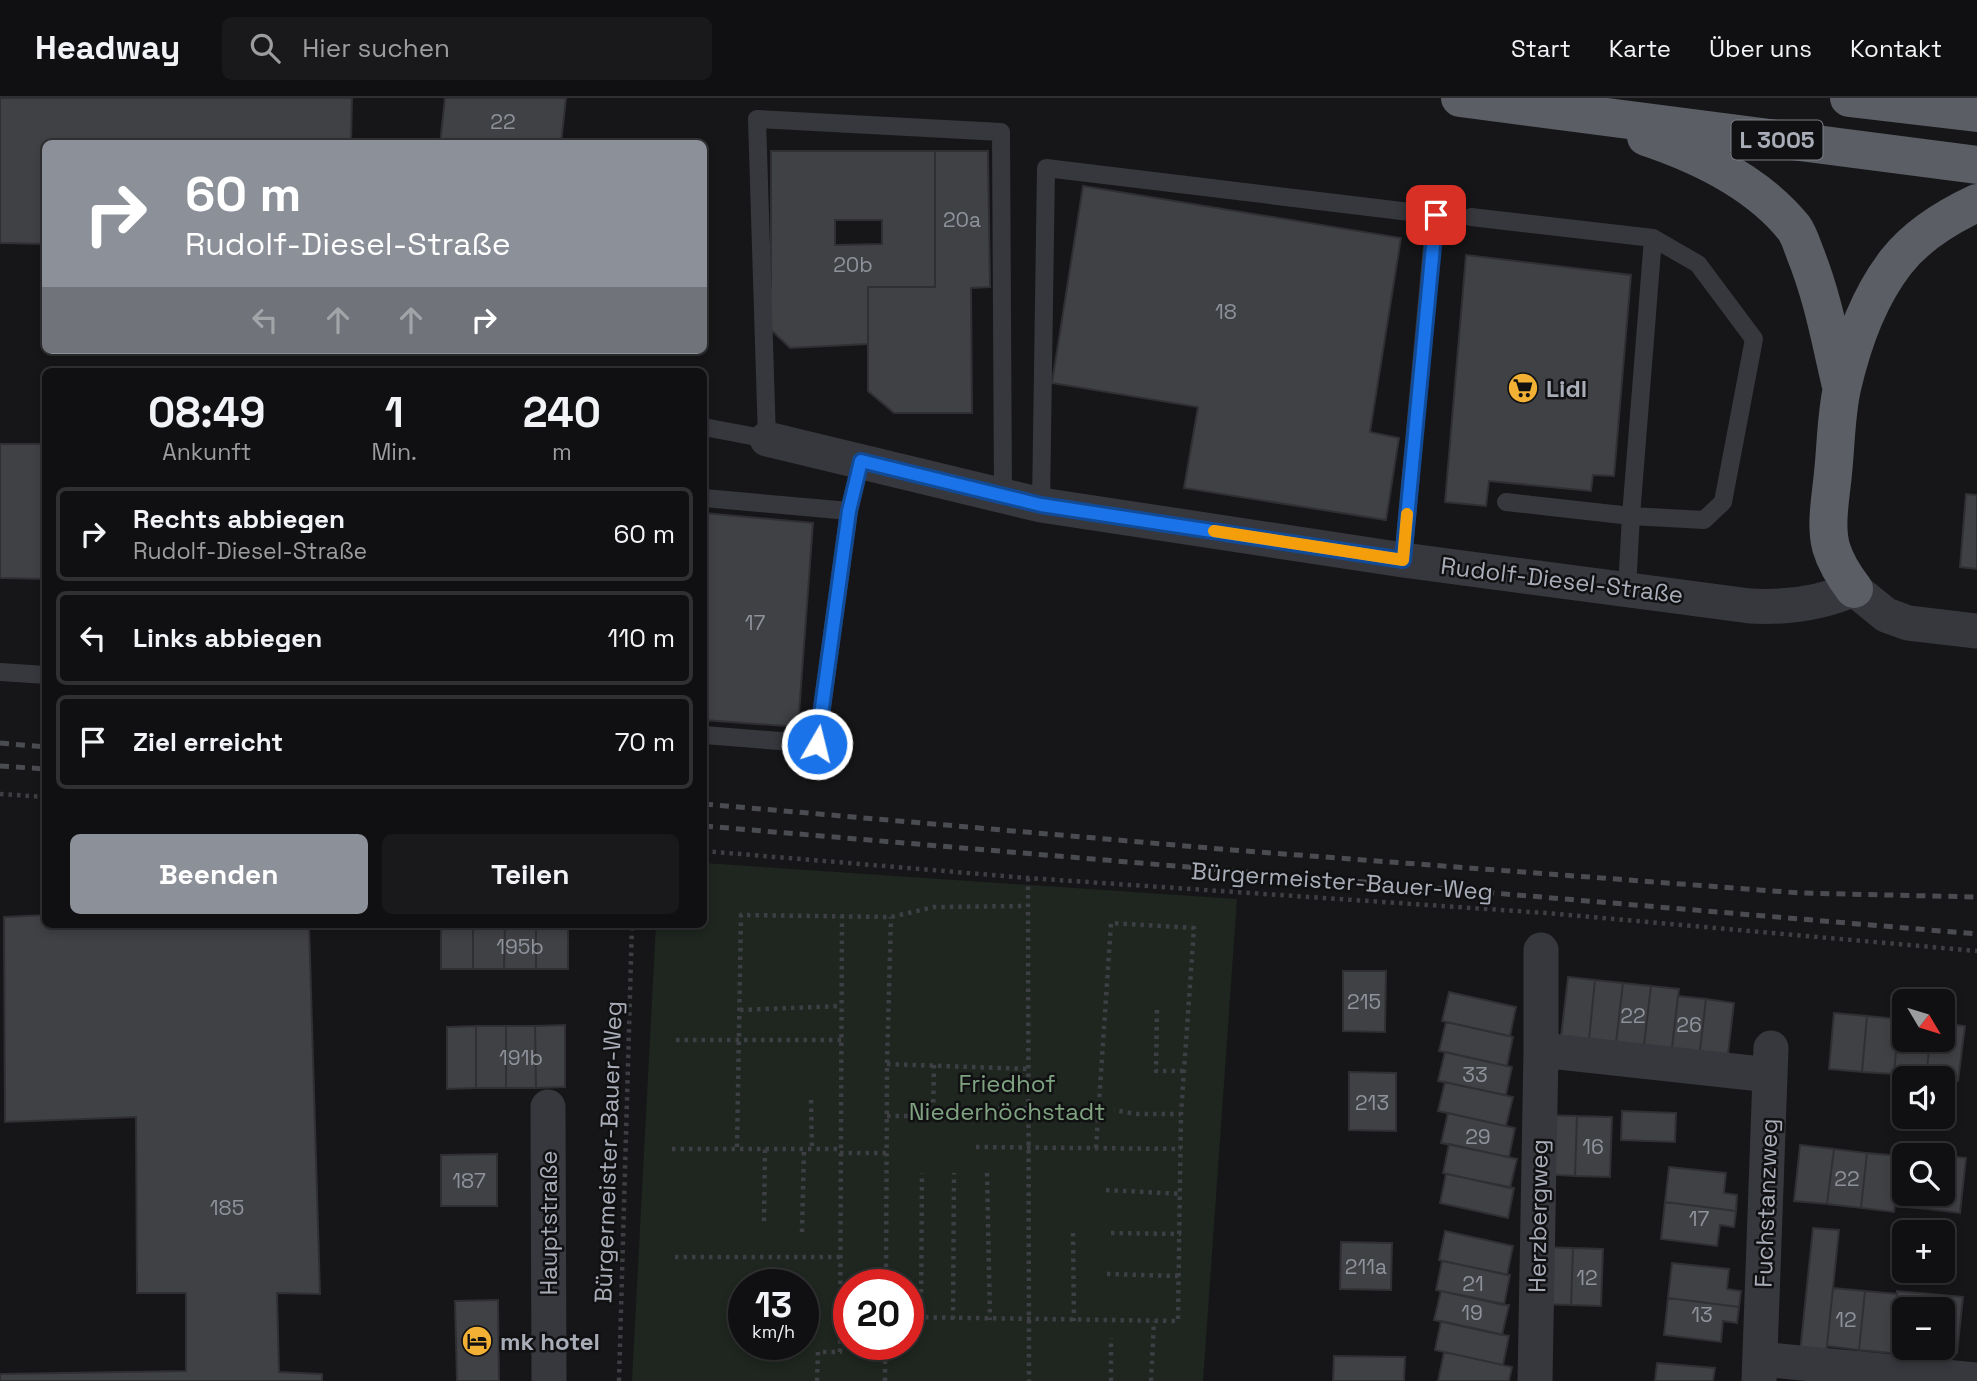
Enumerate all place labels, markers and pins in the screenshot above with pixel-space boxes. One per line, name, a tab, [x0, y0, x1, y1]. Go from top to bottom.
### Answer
pin	[1406, 185, 1466, 245]
supermarket icon: Lidl	[1506, 371, 1540, 405]
place label: Lidl	[1546, 373, 1587, 404]
hotel icon: mk hotel	[460, 1324, 494, 1358]
place label: mk hotel	[500, 1326, 600, 1357]

